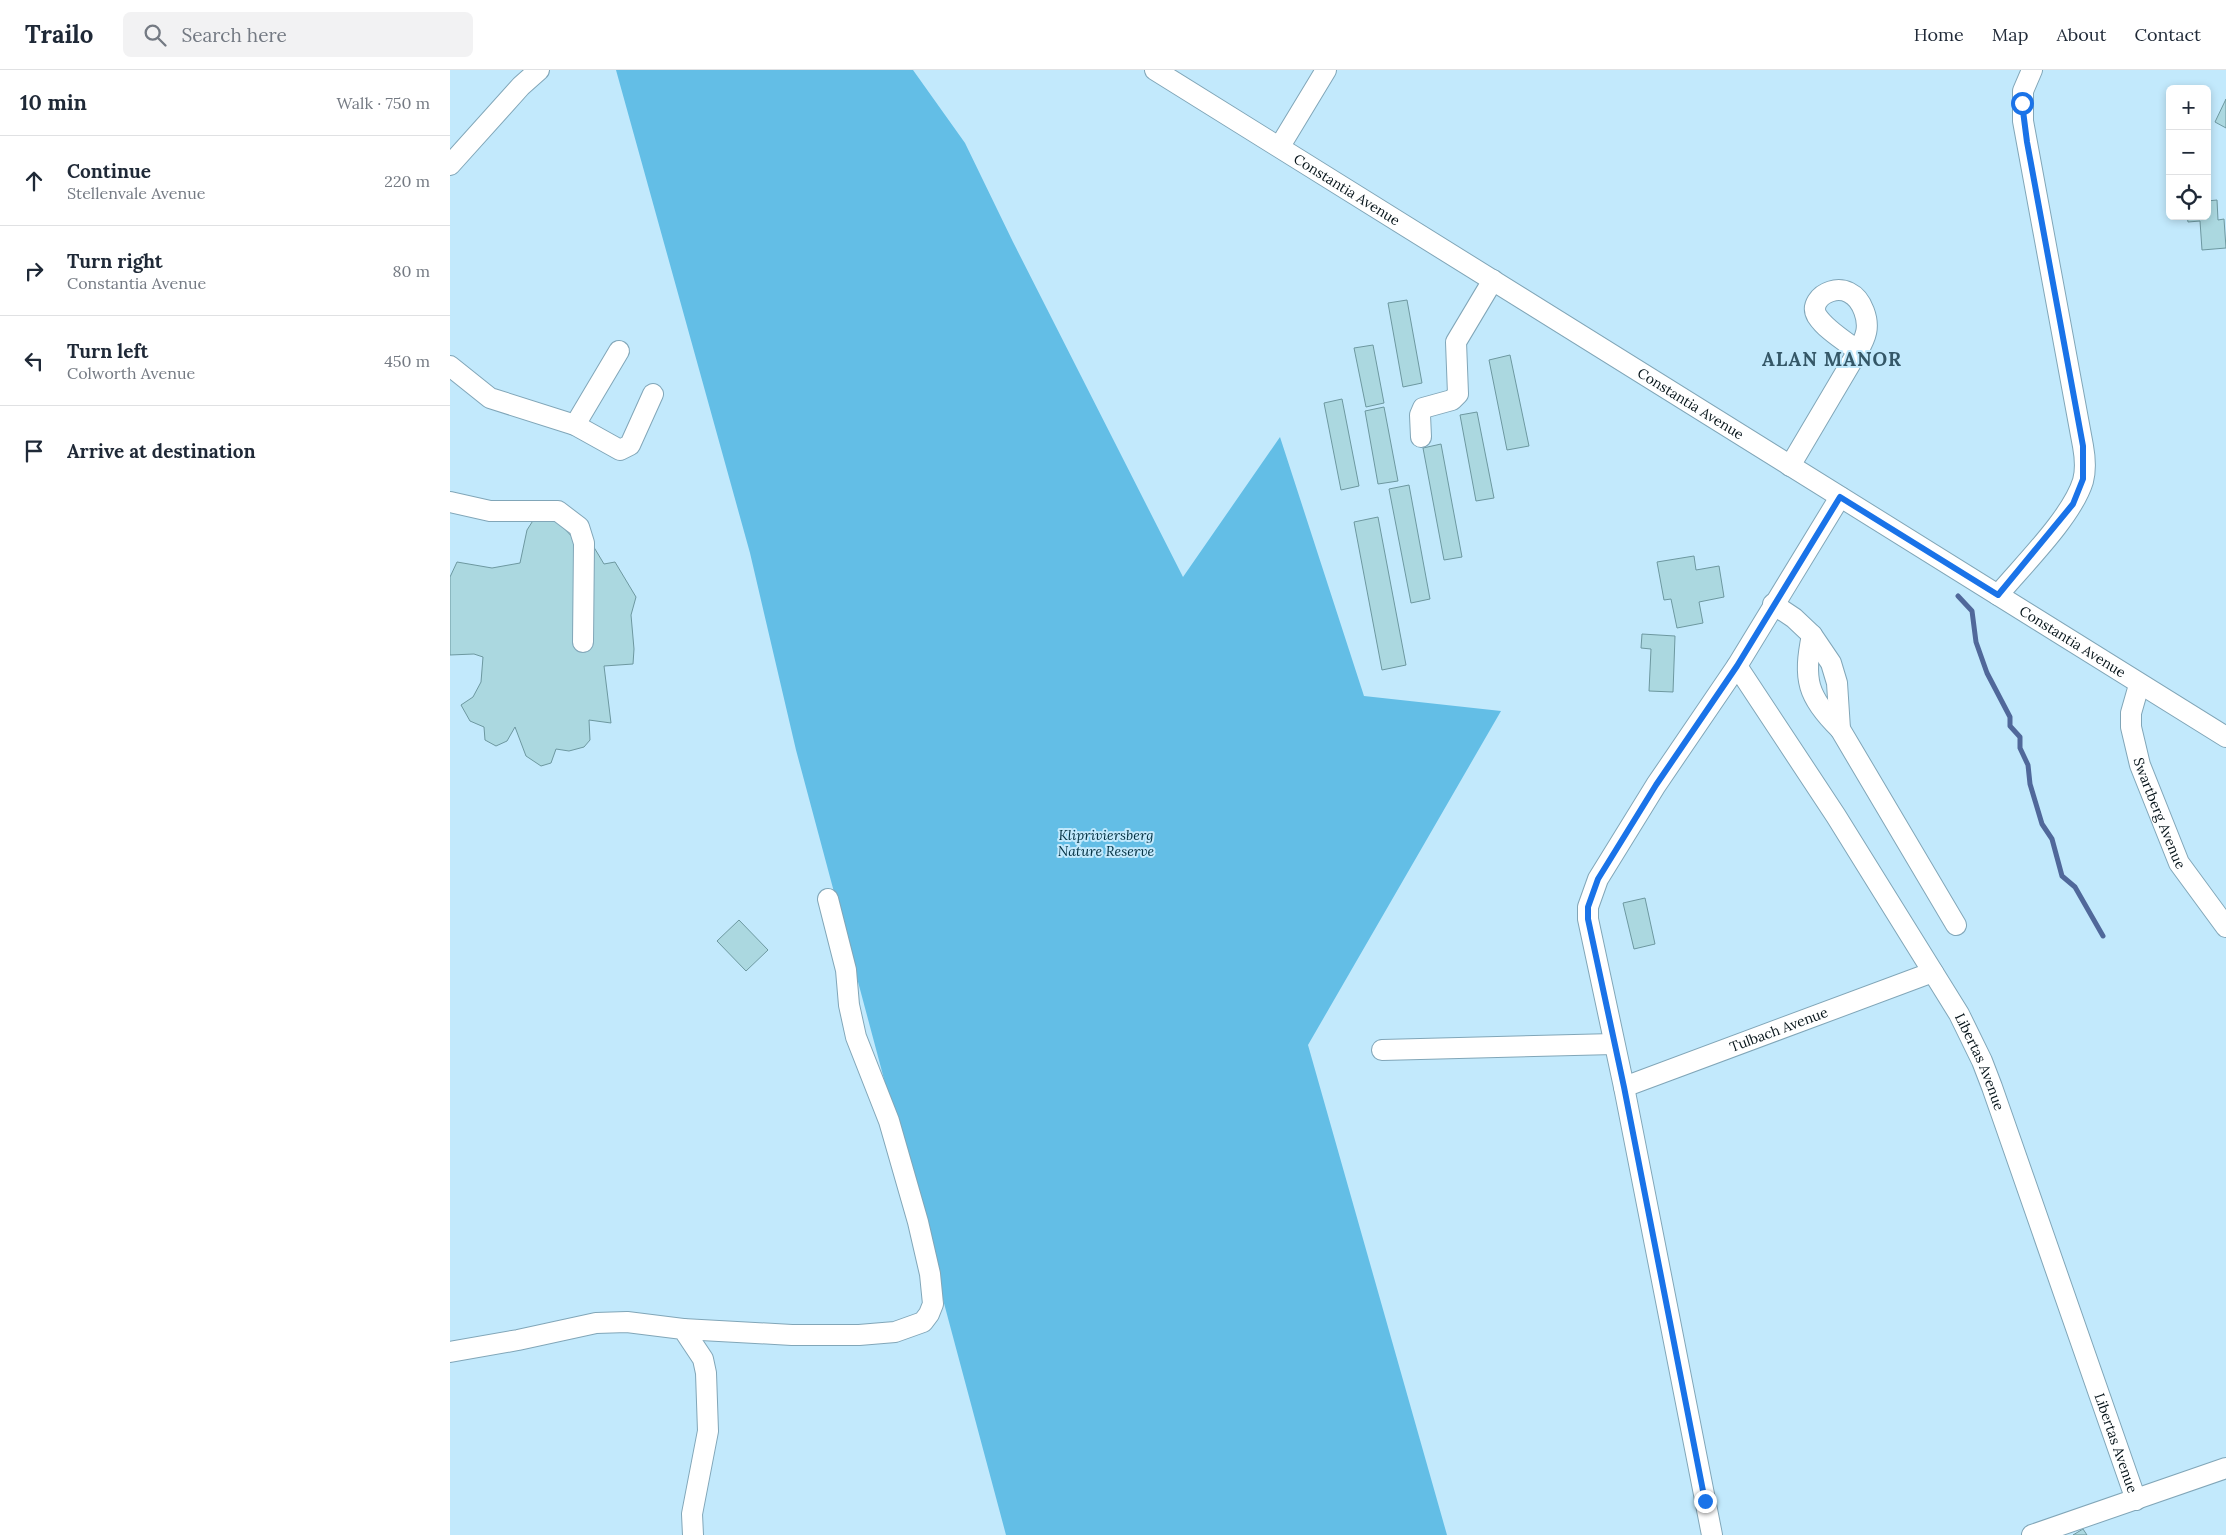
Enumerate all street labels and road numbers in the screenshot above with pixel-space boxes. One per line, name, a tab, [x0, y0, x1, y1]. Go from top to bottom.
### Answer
street label: Constantia Avenue	[1290, 150, 1404, 230]
street label: Constantia Avenue	[1634, 364, 1747, 444]
street label: Constantia Avenue	[2016, 602, 2129, 682]
street label: Swartberg Avenue	[2130, 756, 2190, 873]
street label: Tulbach Avenue	[1727, 1003, 1831, 1056]
street label: Libertas Avenue	[1951, 1010, 2009, 1113]
street label: Libertas Avenue	[2090, 1391, 2142, 1496]

